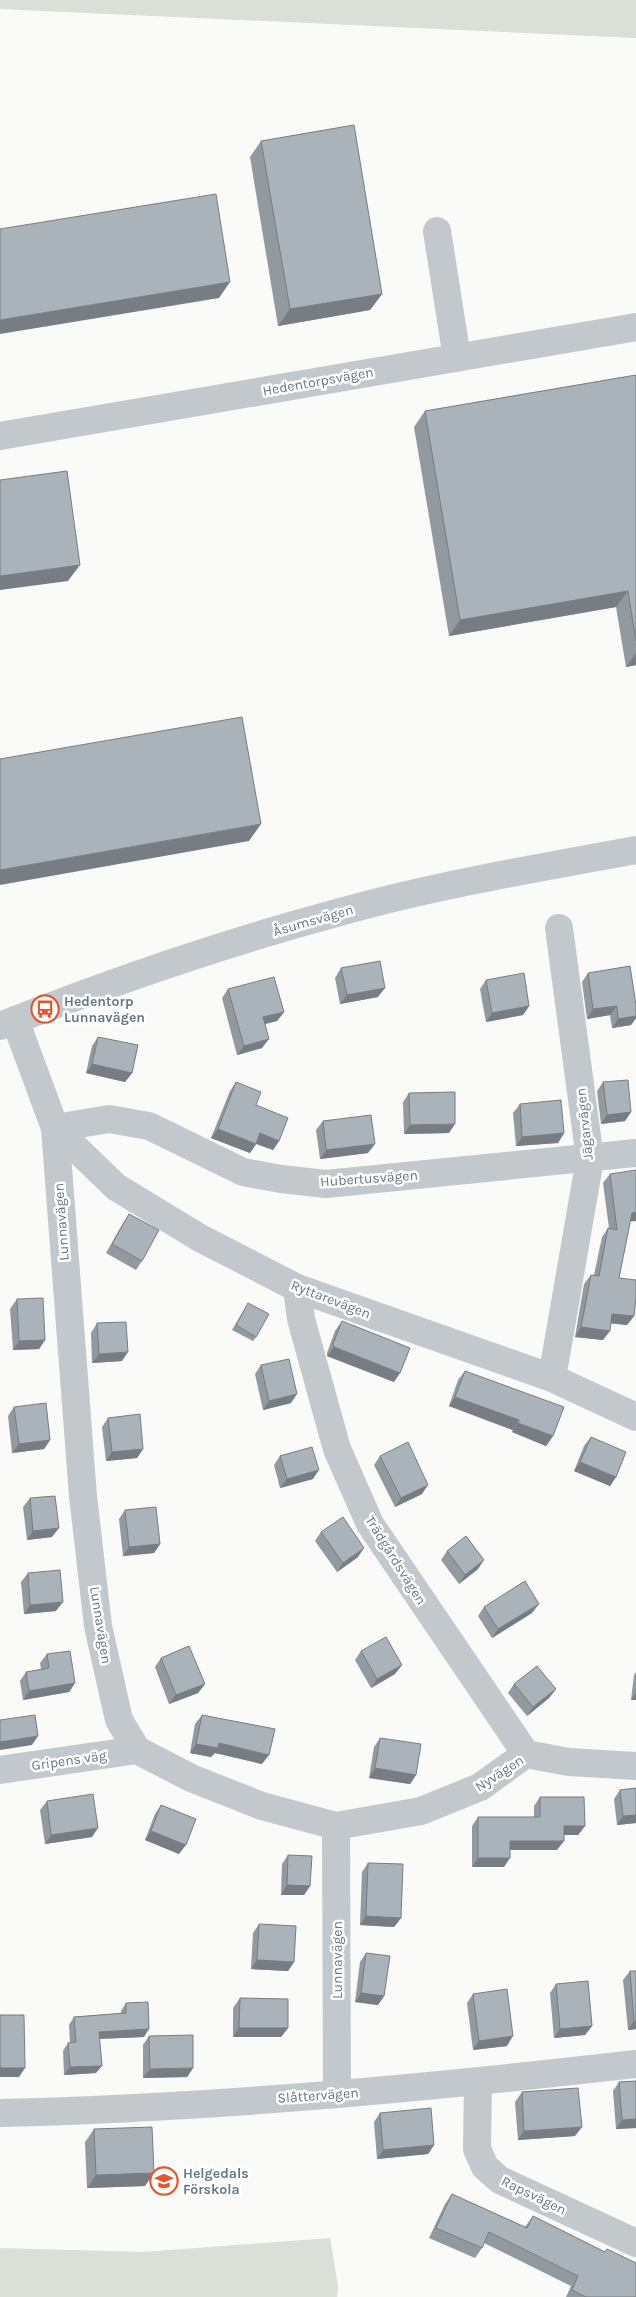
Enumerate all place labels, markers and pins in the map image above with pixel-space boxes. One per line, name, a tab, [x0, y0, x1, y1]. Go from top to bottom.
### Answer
place label: Hedentorp Lunnavägen	[64, 993, 145, 1026]
bus stop icon: Hedentorp Lunnavägen	[30, 994, 60, 1024]
place label: Helgedals Förskola	[183, 2165, 249, 2198]
school or university icon: Helgedals Förskola	[149, 2166, 179, 2196]

